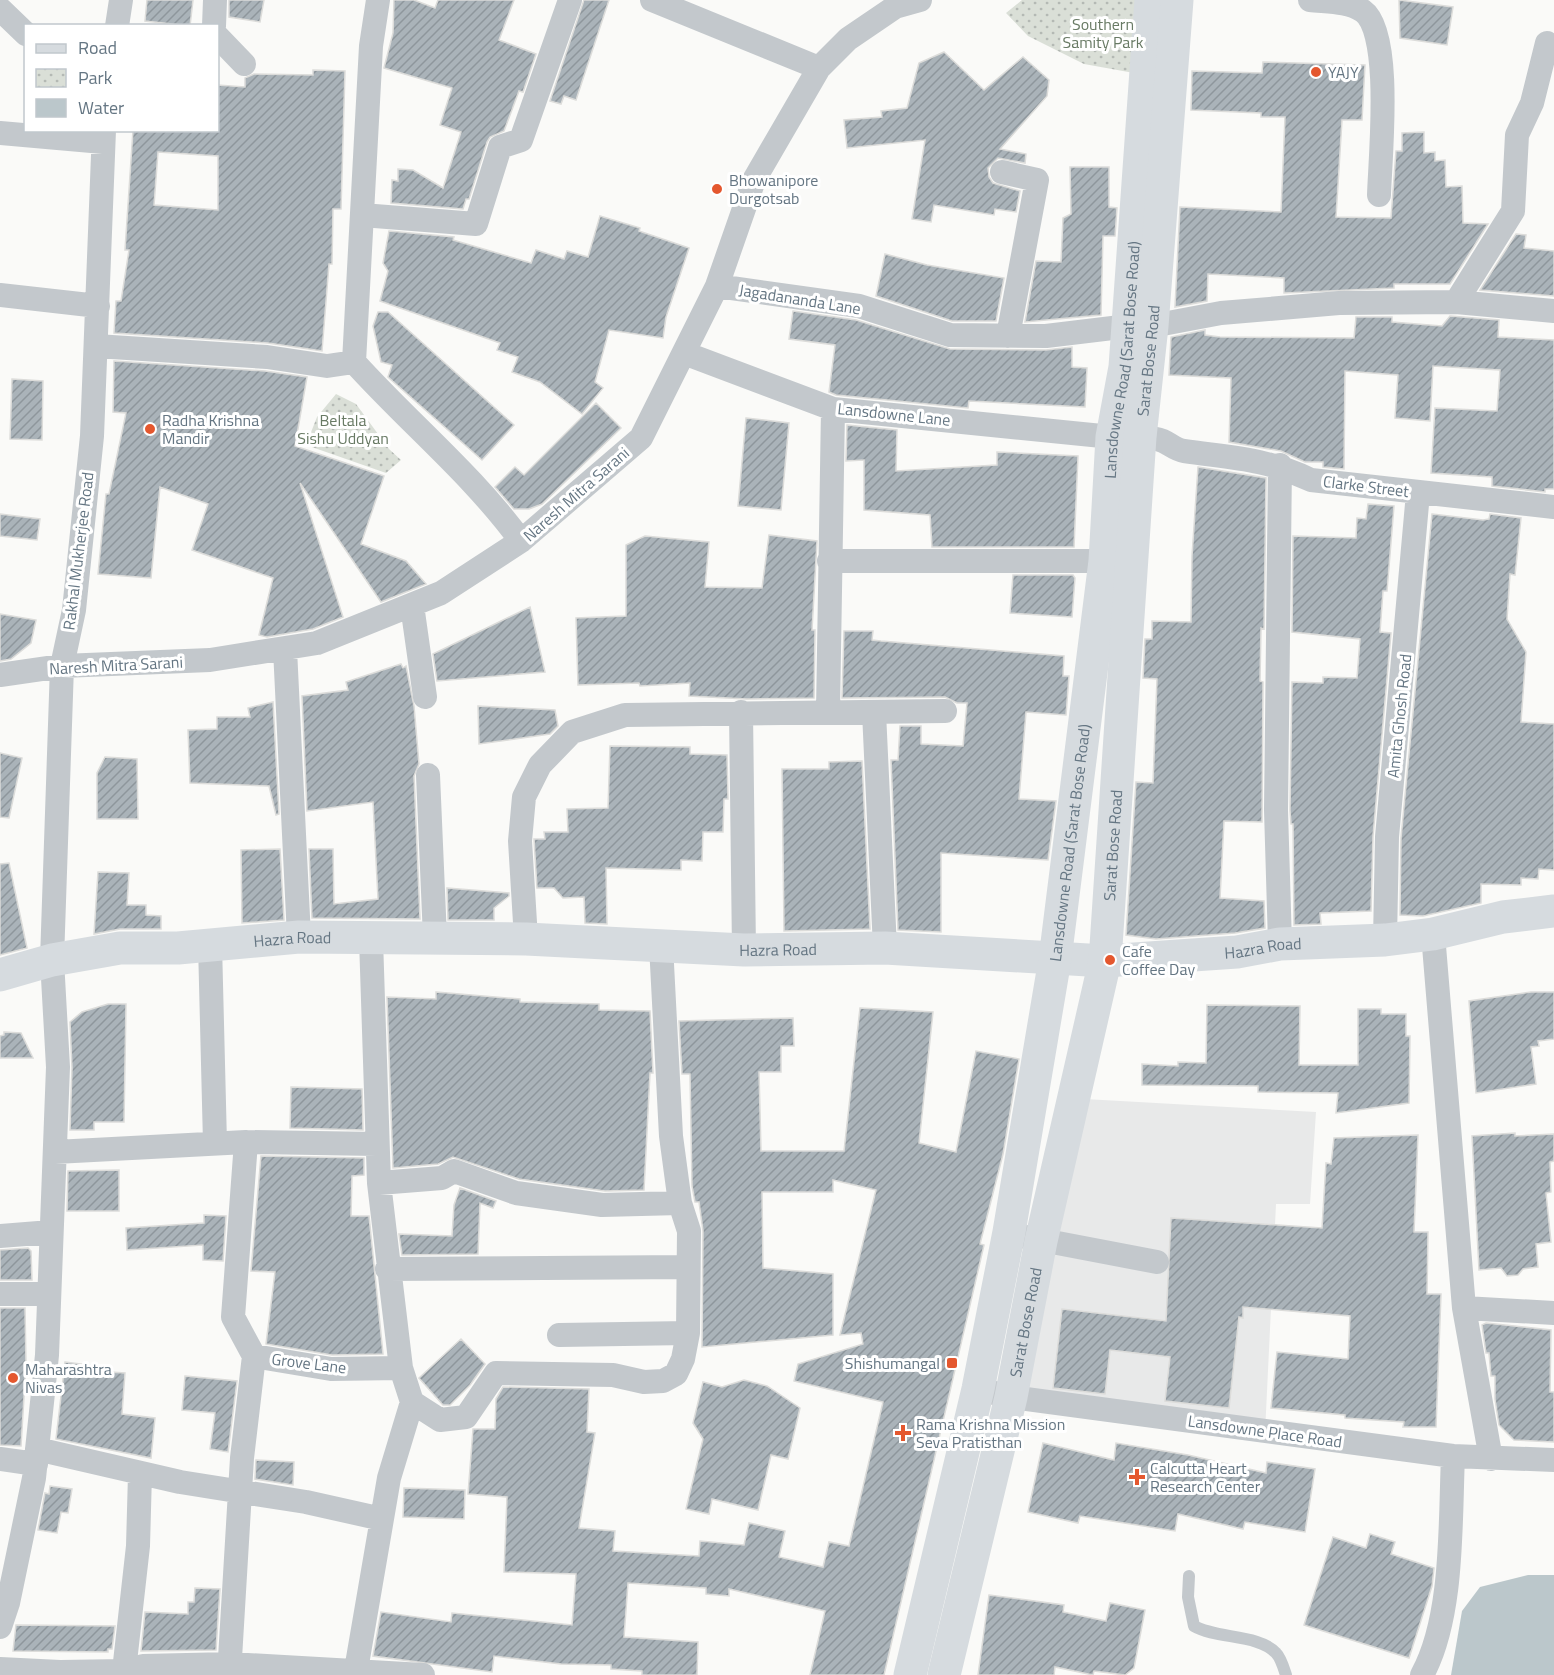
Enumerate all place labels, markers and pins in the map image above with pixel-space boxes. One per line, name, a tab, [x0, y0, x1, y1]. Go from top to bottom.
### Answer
place label: YAJY	[1328, 60, 1359, 84]
marker: YAJY	[1309, 65, 1323, 79]
place label: Bhowanipore Durgotsab	[729, 168, 818, 210]
marker: Bhowanipore Durgotsab	[710, 182, 724, 196]
place label: Radha Krishna Mandir	[162, 408, 259, 450]
marker: Radha Krishna Mandir	[143, 422, 157, 436]
place label: Cafe Coffee Day	[1122, 939, 1195, 981]
marker: Cafe Coffee Day	[1103, 953, 1117, 967]
place label: Shishumangal	[845, 1351, 940, 1375]
marker: Shishumangal	[945, 1356, 959, 1370]
place label: Maharashtra Nivas	[25, 1357, 112, 1399]
marker: Maharashtra Nivas	[6, 1371, 20, 1385]
place label: Rama Krishna Mission Seva Pratisthan	[916, 1412, 1065, 1454]
marker: Rama Krishna Mission Seva Pratisthan	[894, 1424, 912, 1442]
place label: Calcutta Heart Research Center	[1150, 1456, 1261, 1498]
marker: Calcutta Heart Research Center	[1128, 1468, 1146, 1486]

